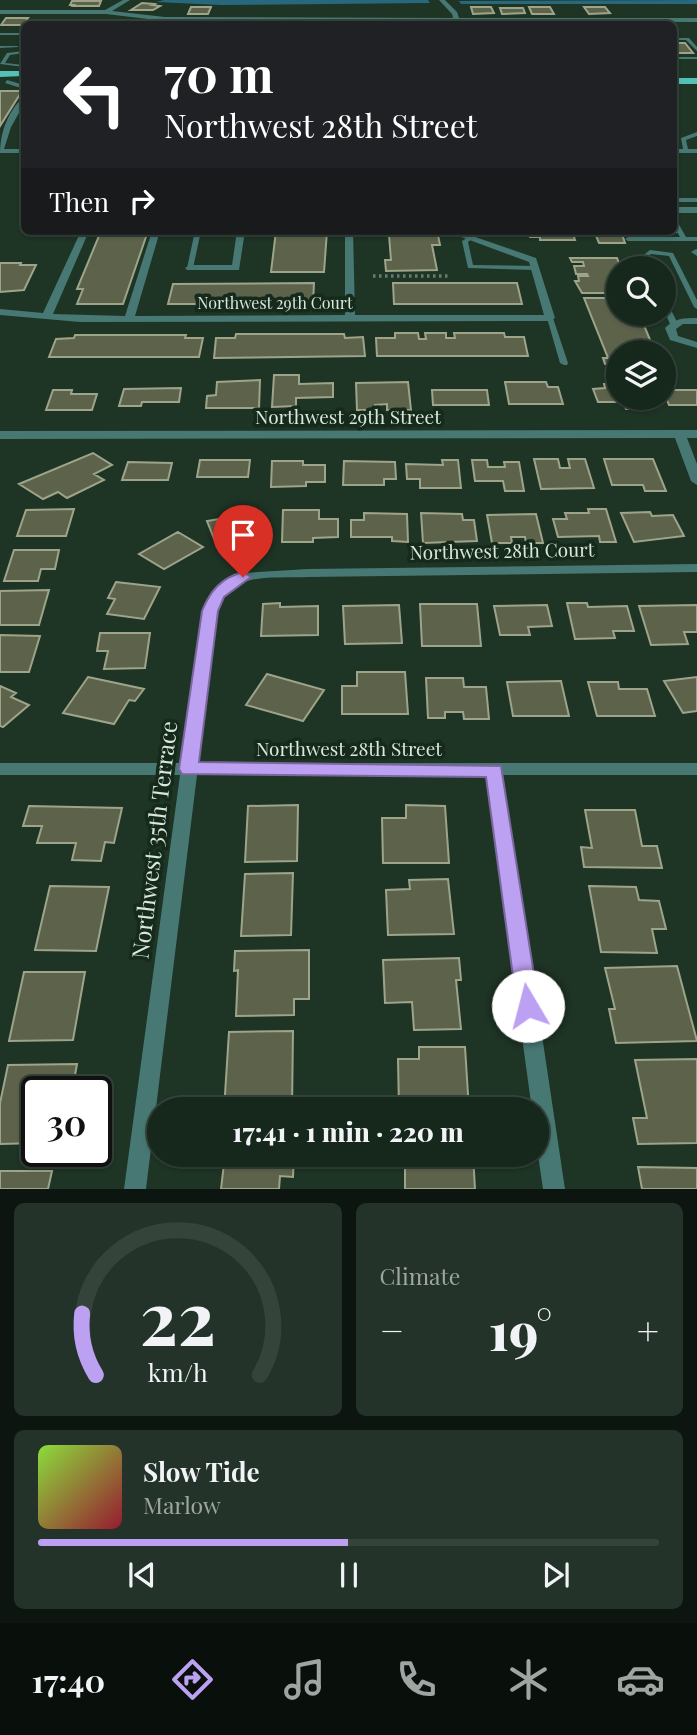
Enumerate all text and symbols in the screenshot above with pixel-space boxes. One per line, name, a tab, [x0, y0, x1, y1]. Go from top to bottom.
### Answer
text: 70 m	[164, 40, 274, 105]
icon: left	[49, 49, 140, 140]
text: Northwest 28th Street	[164, 103, 477, 146]
icon: right	[123, 182, 161, 220]
text: Then	[49, 184, 109, 219]
map controls	[606, 256, 676, 410]
button: search	[606, 256, 676, 326]
street label: Northwest 29th Court	[197, 292, 353, 313]
button: layers	[606, 340, 676, 410]
street label: Northwest 29th Street	[255, 403, 441, 429]
pin	[213, 505, 273, 577]
icon: arrive	[224, 516, 262, 554]
street label: Northwest 28th Court	[409, 535, 595, 565]
street label: Northwest 35th Terrace	[124, 719, 183, 961]
street label: Northwest 28th Street	[256, 735, 442, 761]
position arrow	[491, 969, 565, 1043]
speed limit sign: 30	[21, 1076, 112, 1167]
text: 17:41 · 1 min · 220 m	[232, 1114, 464, 1149]
text: Climate	[380, 1260, 460, 1291]
text: 22	[140, 1267, 216, 1364]
text: 19°	[489, 1295, 552, 1364]
text: −	[380, 1304, 404, 1355]
text: +	[637, 1304, 659, 1355]
text: km/h	[148, 1355, 208, 1388]
text: Slow Tide	[143, 1454, 260, 1489]
text: Marlow	[143, 1489, 221, 1520]
icon: previous	[123, 1556, 161, 1594]
icon: pause	[330, 1556, 368, 1594]
icon: next	[537, 1556, 575, 1594]
icon: directions	[168, 1655, 217, 1704]
icon: music	[280, 1655, 329, 1704]
icon: phone	[392, 1655, 441, 1704]
icon: climate	[504, 1655, 553, 1704]
icon: car	[616, 1655, 665, 1704]
text: 17:40	[32, 1658, 105, 1701]

